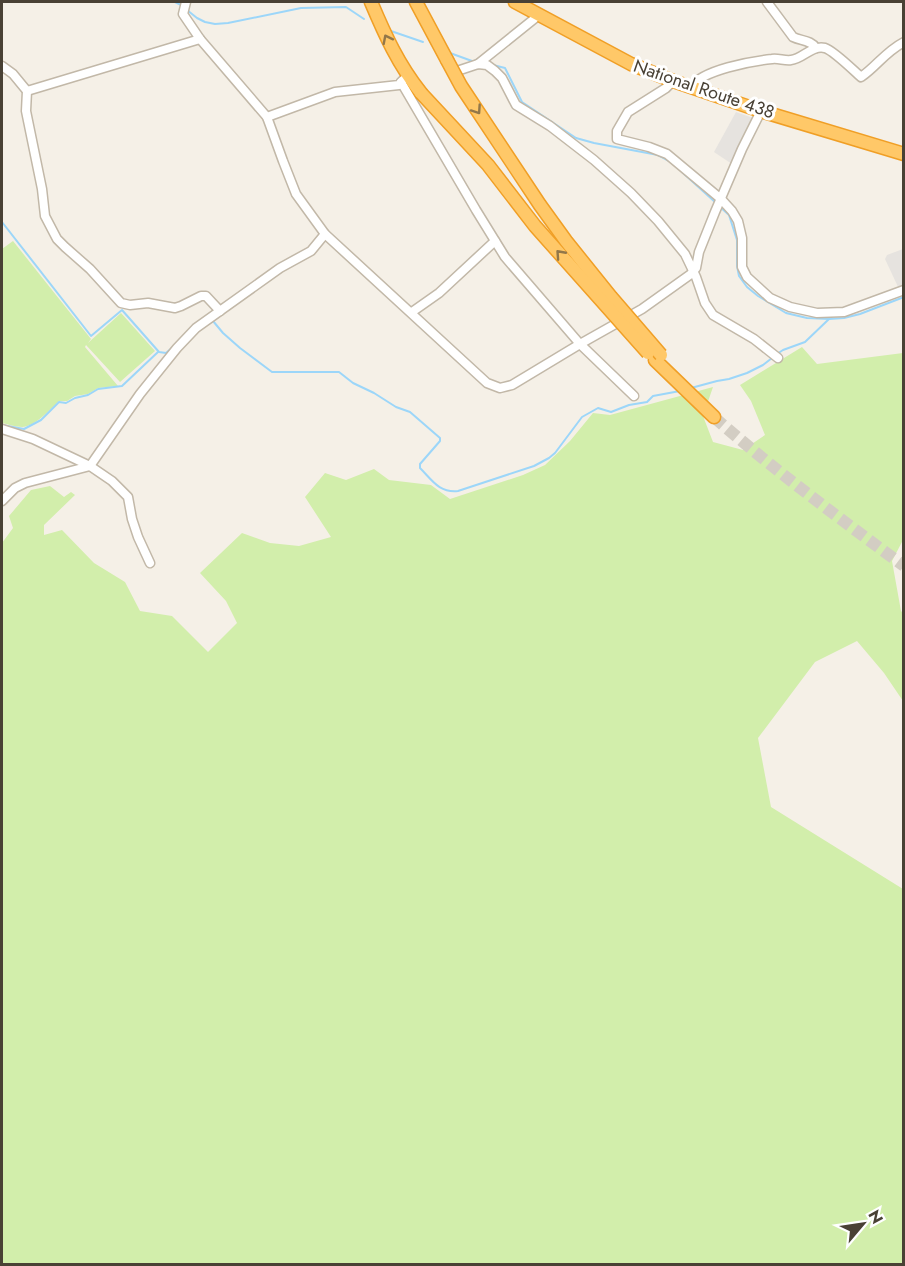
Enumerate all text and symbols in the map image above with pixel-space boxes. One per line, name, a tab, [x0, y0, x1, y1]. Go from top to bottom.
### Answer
one-way arrow	[383, 34, 394, 45]
street label: National Route 438	[630, 53, 778, 125]
one-way arrow	[470, 104, 481, 115]
one-way arrow	[556, 250, 567, 261]
north arrow	[833, 1194, 893, 1254]
text: N	[863, 1206, 889, 1228]

